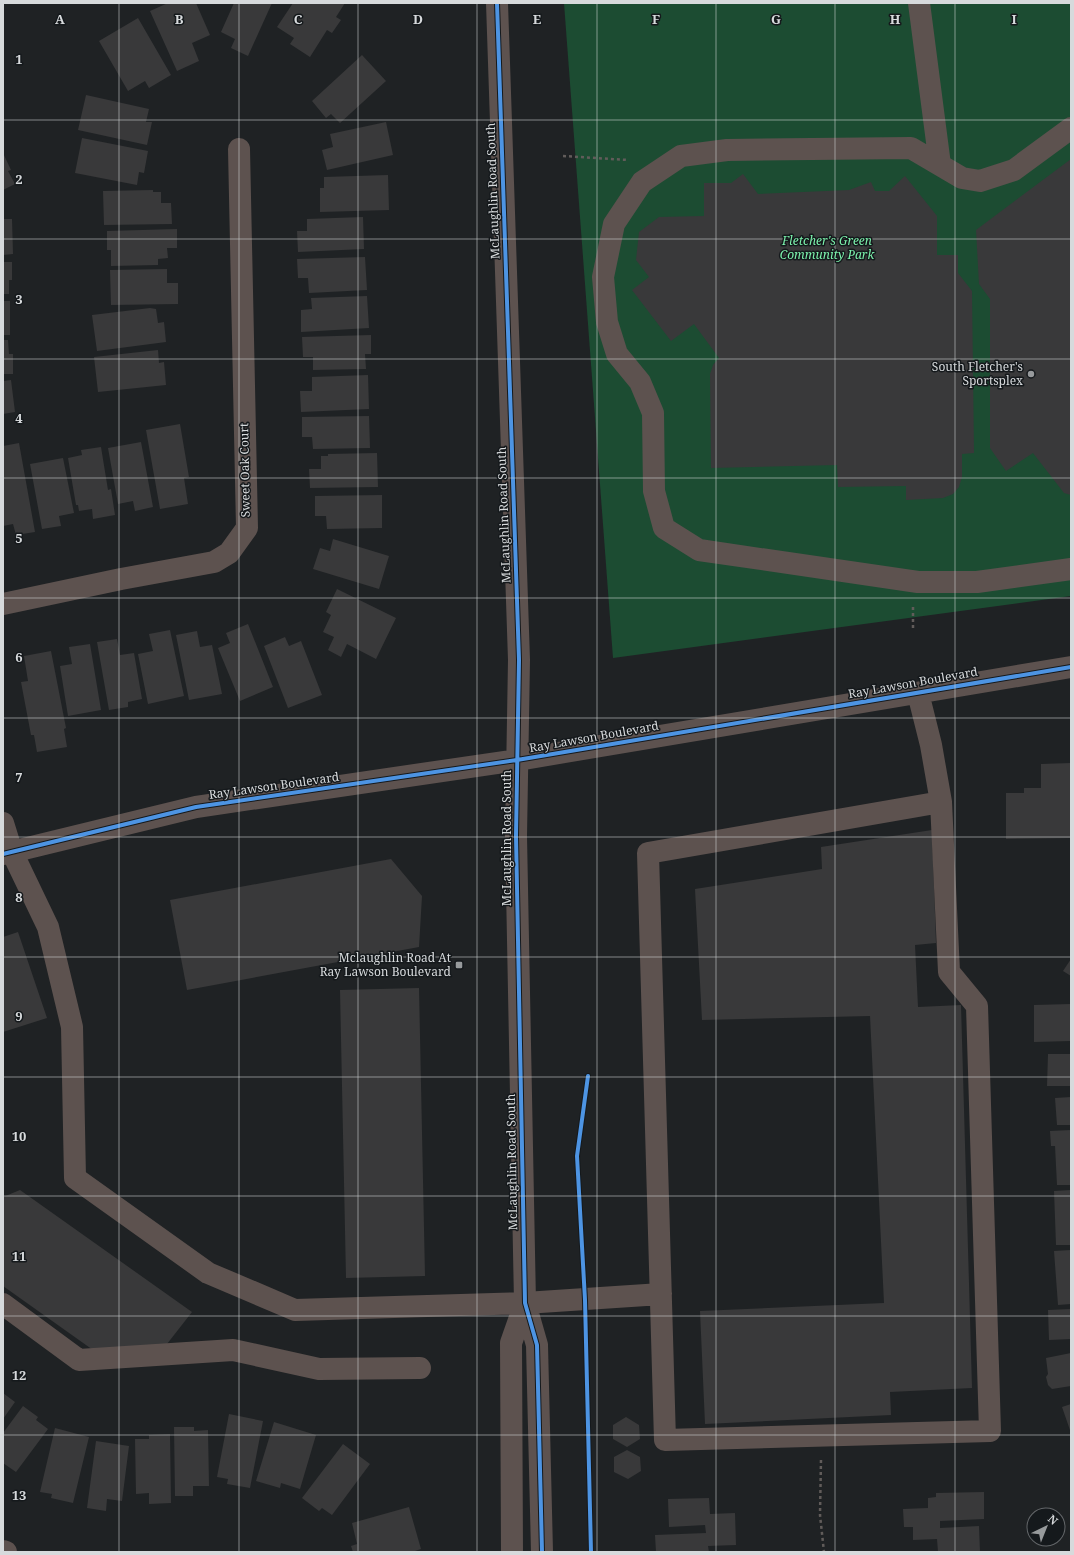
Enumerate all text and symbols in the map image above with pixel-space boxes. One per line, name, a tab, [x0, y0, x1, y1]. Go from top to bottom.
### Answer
text: A	[55, 10, 65, 28]
text: B	[175, 10, 184, 28]
text: C	[294, 10, 303, 28]
text: D	[413, 10, 423, 28]
text: E	[533, 10, 542, 28]
text: F	[652, 10, 660, 28]
text: G	[771, 10, 781, 28]
text: H	[890, 10, 901, 28]
text: I	[1011, 10, 1017, 28]
text: 1	[15, 50, 23, 68]
street label: McLaughlin Road South	[482, 122, 503, 260]
text: 2	[15, 170, 23, 188]
park label: Fletcher's Green Community Park	[780, 232, 875, 263]
text: 3	[15, 290, 23, 308]
place label: South Fletcher's Sportsplex	[932, 358, 1023, 389]
marker: South Fletcher's Sportsplex	[1026, 369, 1036, 379]
text: 4	[15, 409, 23, 427]
street label: Sweet Oak Court	[235, 423, 254, 517]
street label: McLaughlin Road South	[493, 446, 514, 584]
text: 5	[15, 529, 23, 547]
text: 6	[15, 648, 23, 666]
street label: Ray Lawson Boulevard	[847, 663, 980, 702]
street label: Ray Lawson Boulevard	[528, 717, 661, 756]
text: 7	[15, 768, 23, 786]
street label: Ray Lawson Boulevard	[208, 768, 341, 803]
street label: McLaughlin Road South	[498, 769, 515, 906]
text: 8	[15, 888, 23, 906]
place label: Mclaughlin Road At Ray Lawson Boulevard	[320, 949, 452, 980]
marker: Mclaughlin Road At Ray Lawson Boulevard	[454, 960, 464, 970]
text: 9	[15, 1007, 23, 1025]
street label: McLaughlin Road South	[502, 1093, 521, 1230]
text: 10	[12, 1127, 26, 1145]
text: 11	[12, 1247, 26, 1265]
text: 12	[12, 1366, 26, 1384]
text: 13	[12, 1486, 26, 1504]
north arrow	[1026, 1507, 1066, 1547]
text: N	[1045, 1511, 1062, 1528]

